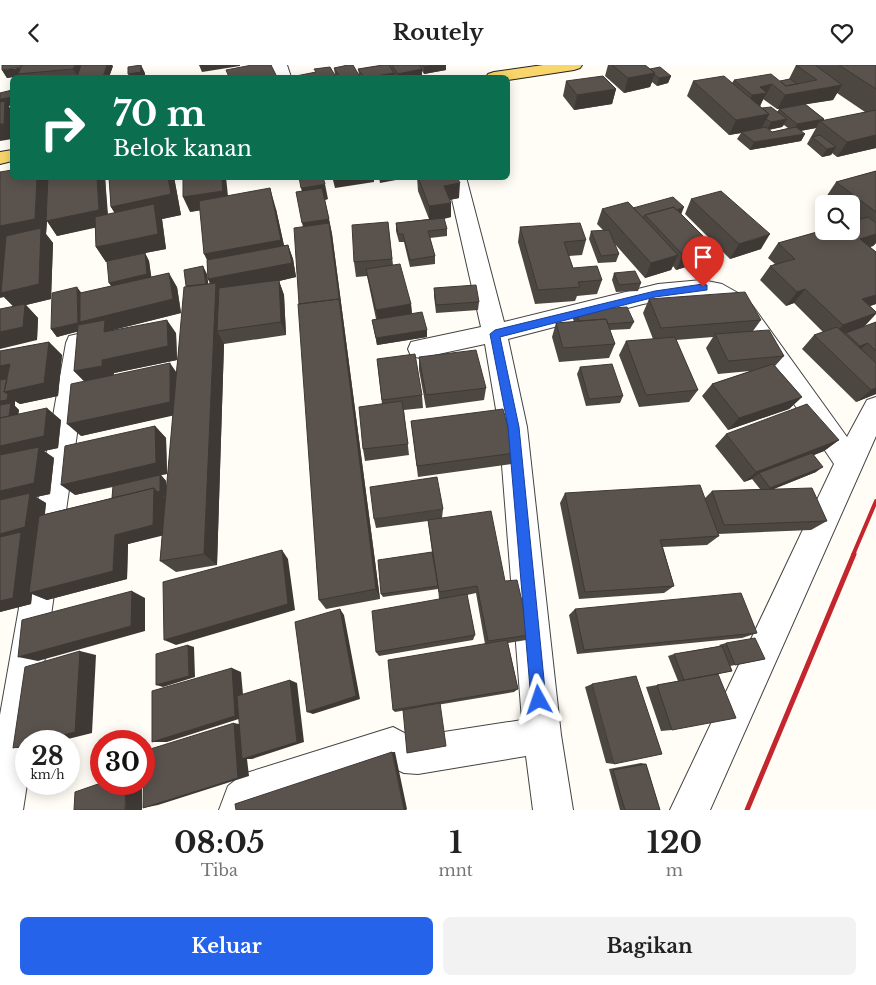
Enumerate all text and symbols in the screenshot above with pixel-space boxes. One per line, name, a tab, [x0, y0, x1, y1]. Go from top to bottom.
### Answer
icon: back	[20, 19, 48, 47]
text: Routely	[393, 19, 483, 46]
icon: heart	[828, 19, 856, 47]
text: 70 m	[113, 92, 206, 135]
icon: right	[30, 95, 95, 160]
text: Belok kanan	[113, 135, 252, 162]
map controls	[815, 195, 860, 240]
button: search	[815, 195, 860, 240]
pin	[682, 236, 724, 287]
icon: arrive	[689, 243, 717, 271]
position arrow	[512, 673, 564, 725]
speed limit sign: 30	[90, 730, 155, 795]
text: 28	[31, 741, 64, 772]
text: km/h	[30, 767, 65, 782]
text: 08:05	[174, 824, 265, 861]
text: 1	[449, 824, 462, 861]
text: 120	[647, 824, 702, 861]
text: Tiba	[201, 860, 238, 880]
text: mnt	[439, 860, 473, 880]
text: m	[666, 860, 683, 880]
button: Keluar	[20, 917, 433, 975]
button: Bagikan	[443, 917, 856, 975]

